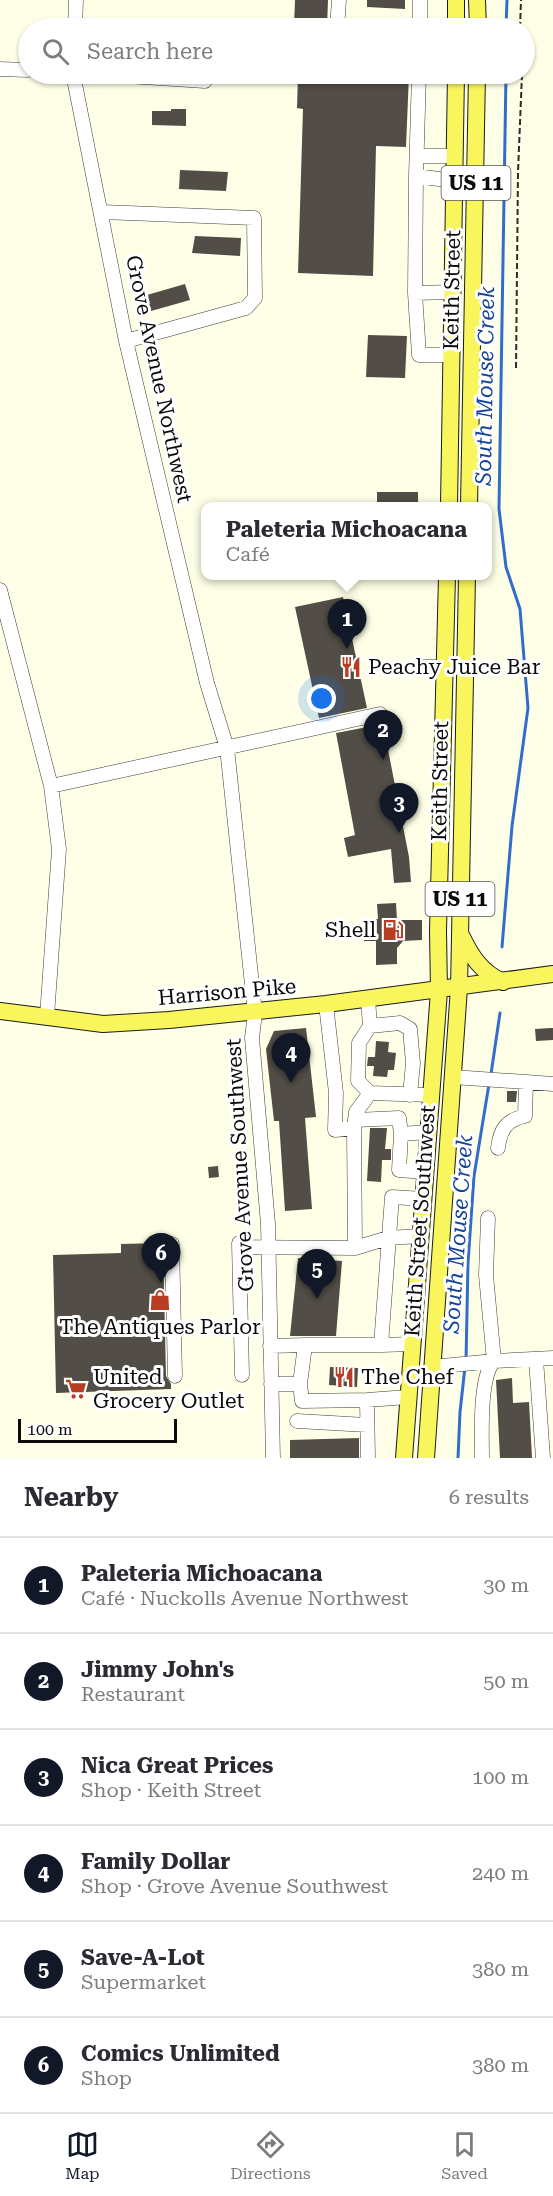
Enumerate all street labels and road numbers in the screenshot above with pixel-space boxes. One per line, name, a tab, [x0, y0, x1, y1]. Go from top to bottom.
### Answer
road number: US 11	[442, 166, 510, 200]
street label: Keith Street	[439, 230, 465, 350]
street label: Grove Avenue Northwest	[121, 253, 197, 505]
street label: Keith Street	[427, 721, 453, 841]
road number: US 11	[426, 882, 494, 916]
street label: Harrison Pike	[157, 974, 297, 1010]
street label: Grove Avenue Southwest	[221, 1038, 259, 1292]
street label: Keith Street Southwest	[400, 1104, 440, 1338]

